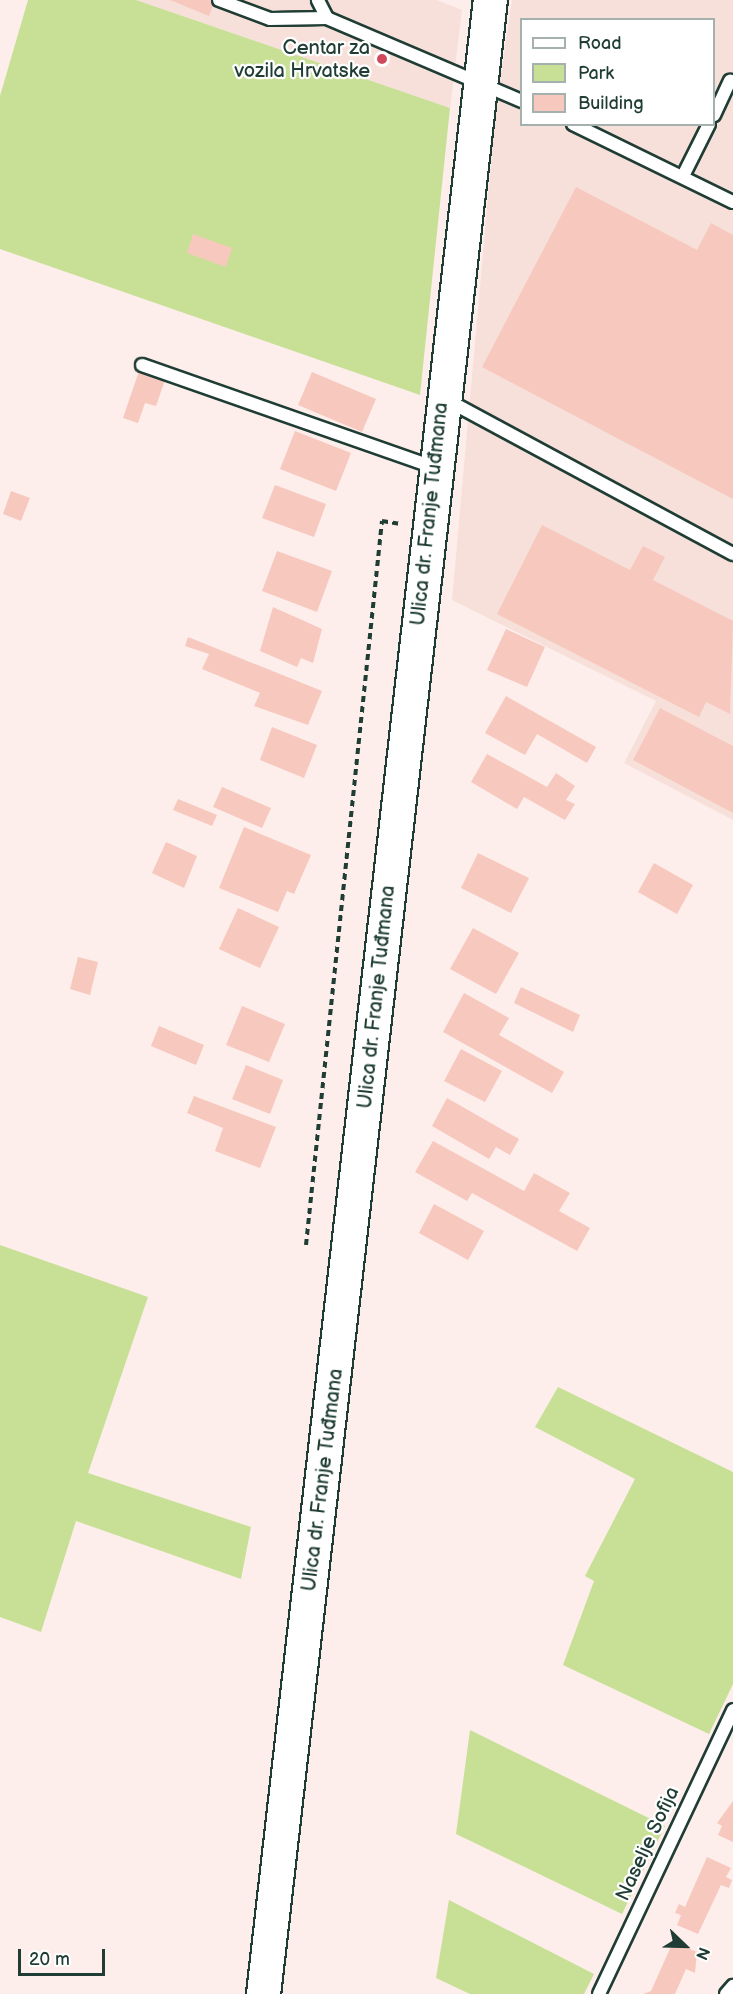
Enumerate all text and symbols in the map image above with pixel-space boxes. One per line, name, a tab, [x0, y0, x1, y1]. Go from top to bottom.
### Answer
legend	[520, 18, 715, 126]
text: Road	[578, 33, 622, 54]
place label: Centar za vozila Hrvatske	[234, 36, 370, 83]
marker: Centar za vozila Hrvatske	[375, 52, 389, 66]
text: Park	[578, 63, 614, 84]
text: Building	[578, 93, 644, 114]
street label: Ulica dr. Franje Tuđmana	[406, 401, 454, 627]
street label: Ulica dr. Franje Tuđmana	[353, 884, 401, 1110]
street label: Ulica dr. Franje Tuđmana	[297, 1367, 349, 1593]
street label: Naselje Sofija	[611, 1783, 685, 1905]
north arrow	[655, 1916, 715, 1976]
scale bar	[21, 1937, 108, 1975]
text: N	[691, 1944, 713, 1962]
text: 20 m	[29, 1949, 70, 1970]

